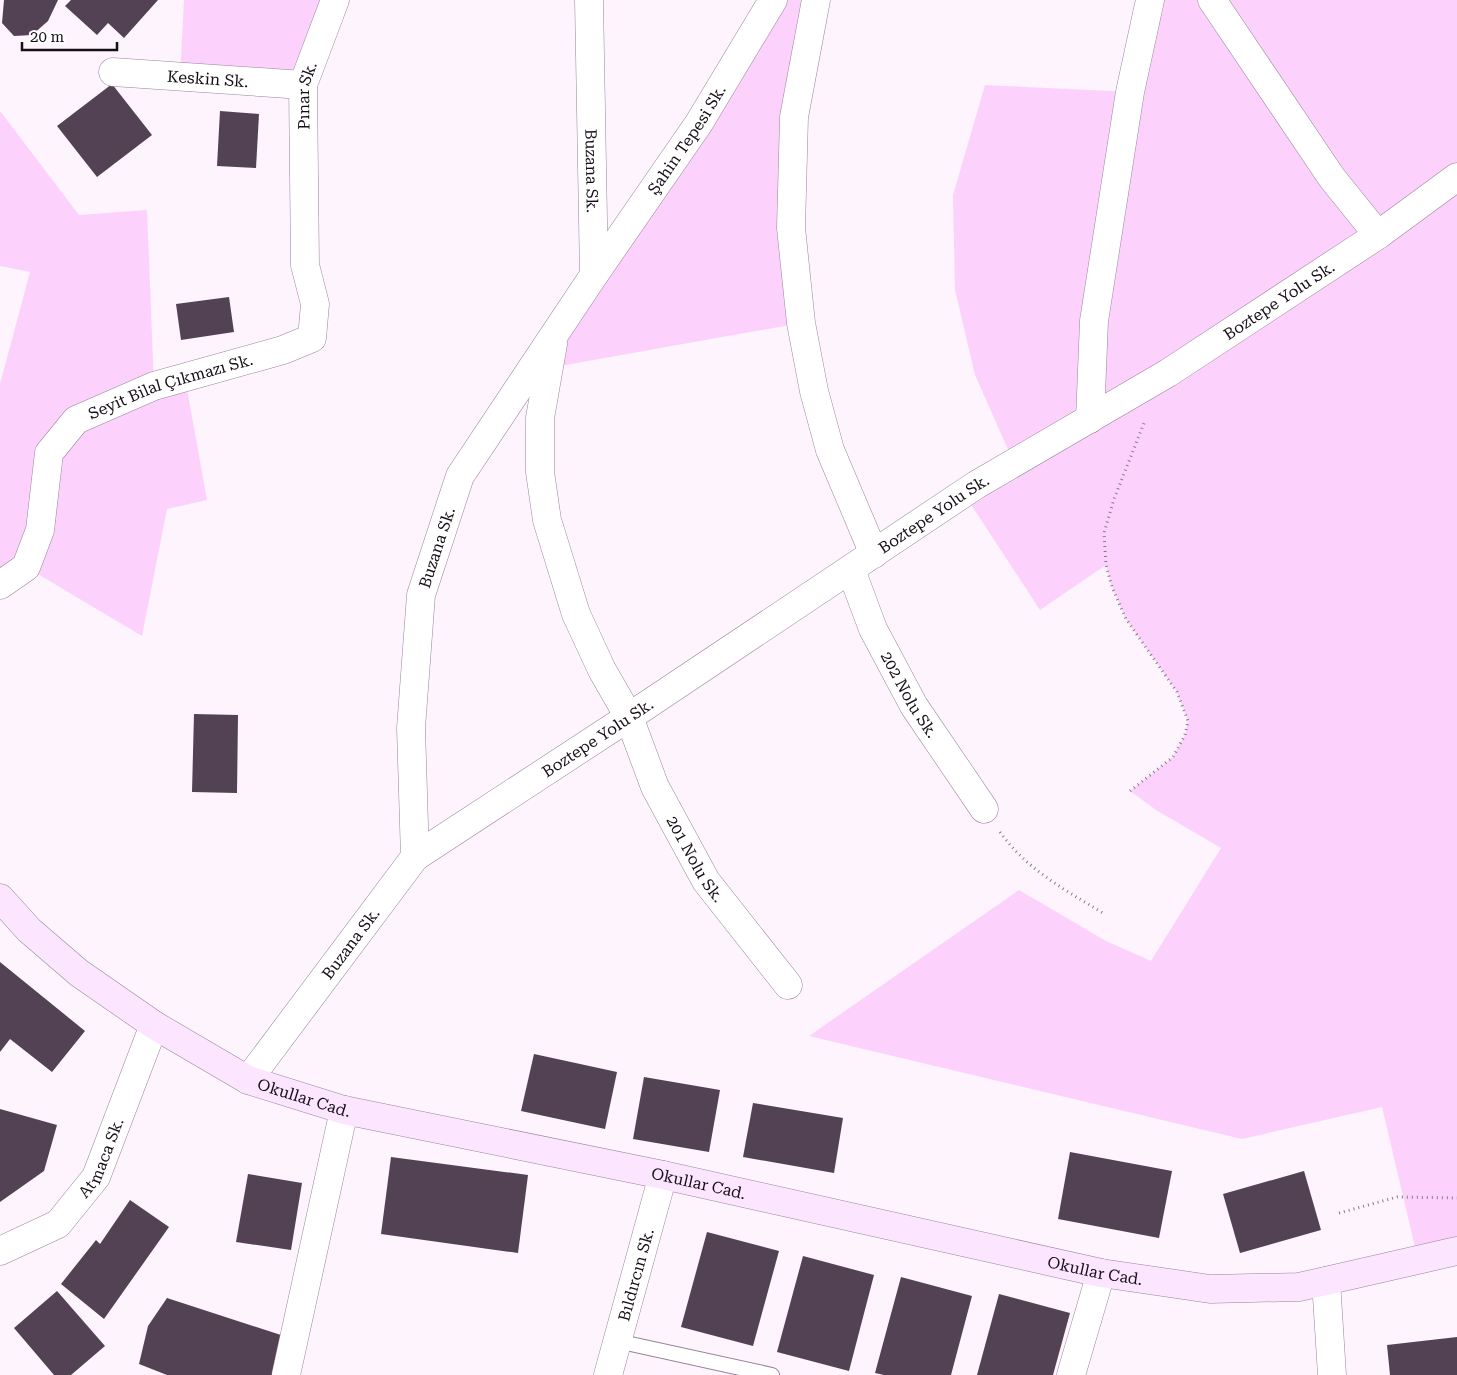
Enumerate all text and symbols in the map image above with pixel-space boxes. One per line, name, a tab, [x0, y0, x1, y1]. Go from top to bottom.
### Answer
scale bar	[22, 20, 118, 52]
text: 20 m	[30, 28, 65, 46]
street label: Pınar Sk.	[293, 59, 321, 130]
street label: Keskin Sk.	[166, 66, 249, 91]
street label: Şahin Tepesi Sk.	[643, 81, 729, 198]
street label: Buzana Sk.	[582, 129, 602, 213]
street label: Boztepe Yolu Sk.	[1220, 257, 1338, 344]
street label: Seyit Bilal Çıkmazı Sk.	[85, 349, 255, 423]
street label: Boztepe Yolu Sk.	[875, 470, 992, 557]
street label: Buzana Sk.	[414, 505, 459, 590]
street label: 202 Nolu Sk.	[877, 648, 942, 741]
street label: Boztepe Yolu Sk.	[538, 694, 657, 781]
street label: 201 Nolu Sk.	[663, 812, 728, 906]
street label: Buzana Sk.	[318, 904, 383, 982]
street label: Okullar Cad.	[255, 1074, 352, 1121]
street label: Atmaca Sk.	[74, 1115, 127, 1201]
street label: Okullar Cad.	[650, 1163, 748, 1203]
street label: Bıldırcın Sk.	[614, 1226, 657, 1323]
street label: Okullar Cad.	[1046, 1252, 1144, 1288]

